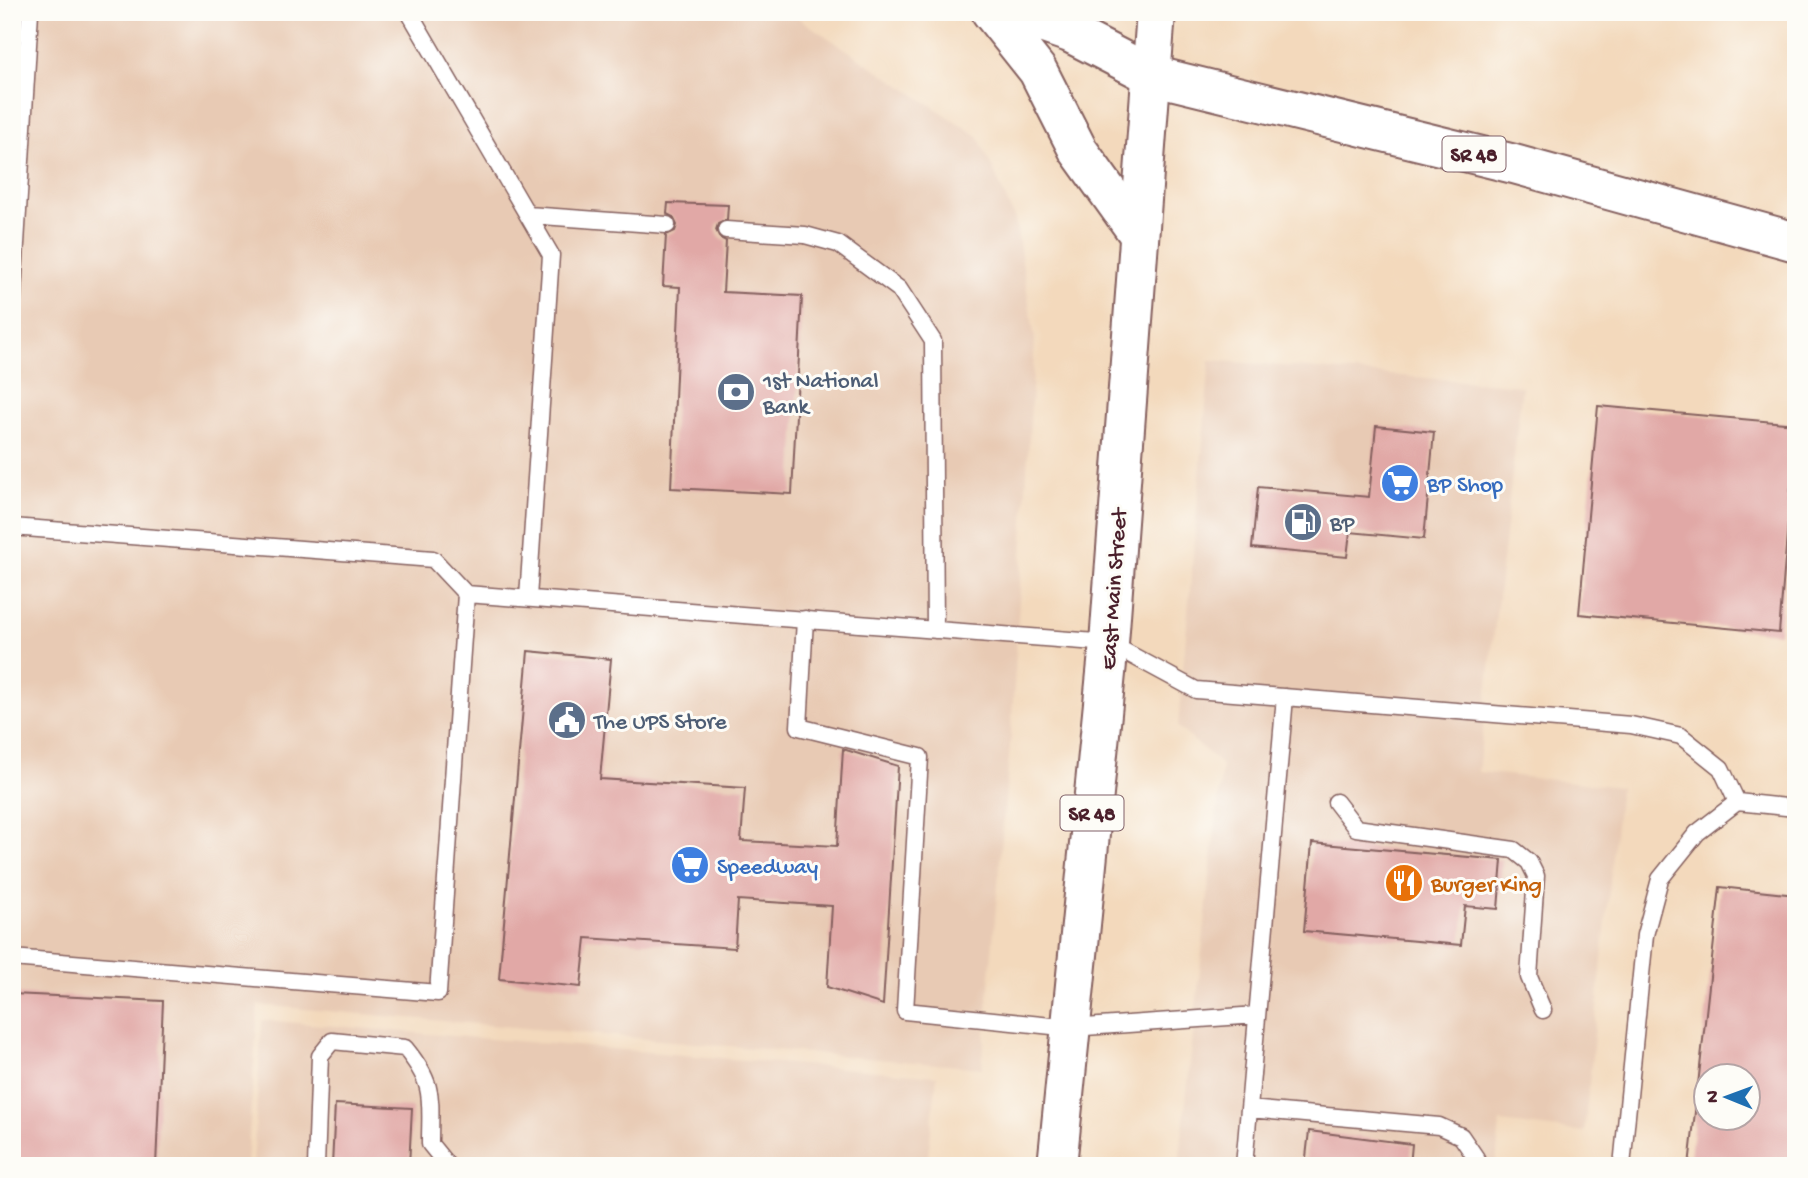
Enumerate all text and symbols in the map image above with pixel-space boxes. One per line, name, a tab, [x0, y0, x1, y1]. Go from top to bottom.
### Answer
road number: SR 48	[1442, 136, 1506, 172]
place label: 1st National Bank	[762, 369, 878, 422]
bank icon: 1st National Bank	[715, 371, 757, 413]
supermarket icon: BP Shop	[1379, 462, 1421, 504]
place label: BP Shop	[1426, 473, 1503, 500]
fuel station icon: BP	[1282, 501, 1324, 543]
street label: East Main Street	[1096, 506, 1135, 671]
place label: BP	[1329, 512, 1355, 539]
public building icon: The UPS Store	[546, 699, 588, 741]
place label: The UPS Store	[592, 710, 728, 737]
road number: SR 48	[1060, 796, 1124, 830]
supermarket icon: Speedway	[669, 844, 711, 886]
place label: Speedway	[717, 855, 818, 882]
restaurant icon: Burger King	[1383, 862, 1425, 904]
place label: Burger King	[1430, 873, 1542, 900]
north arrow	[1692, 1062, 1762, 1132]
text: N	[1702, 1090, 1725, 1103]

